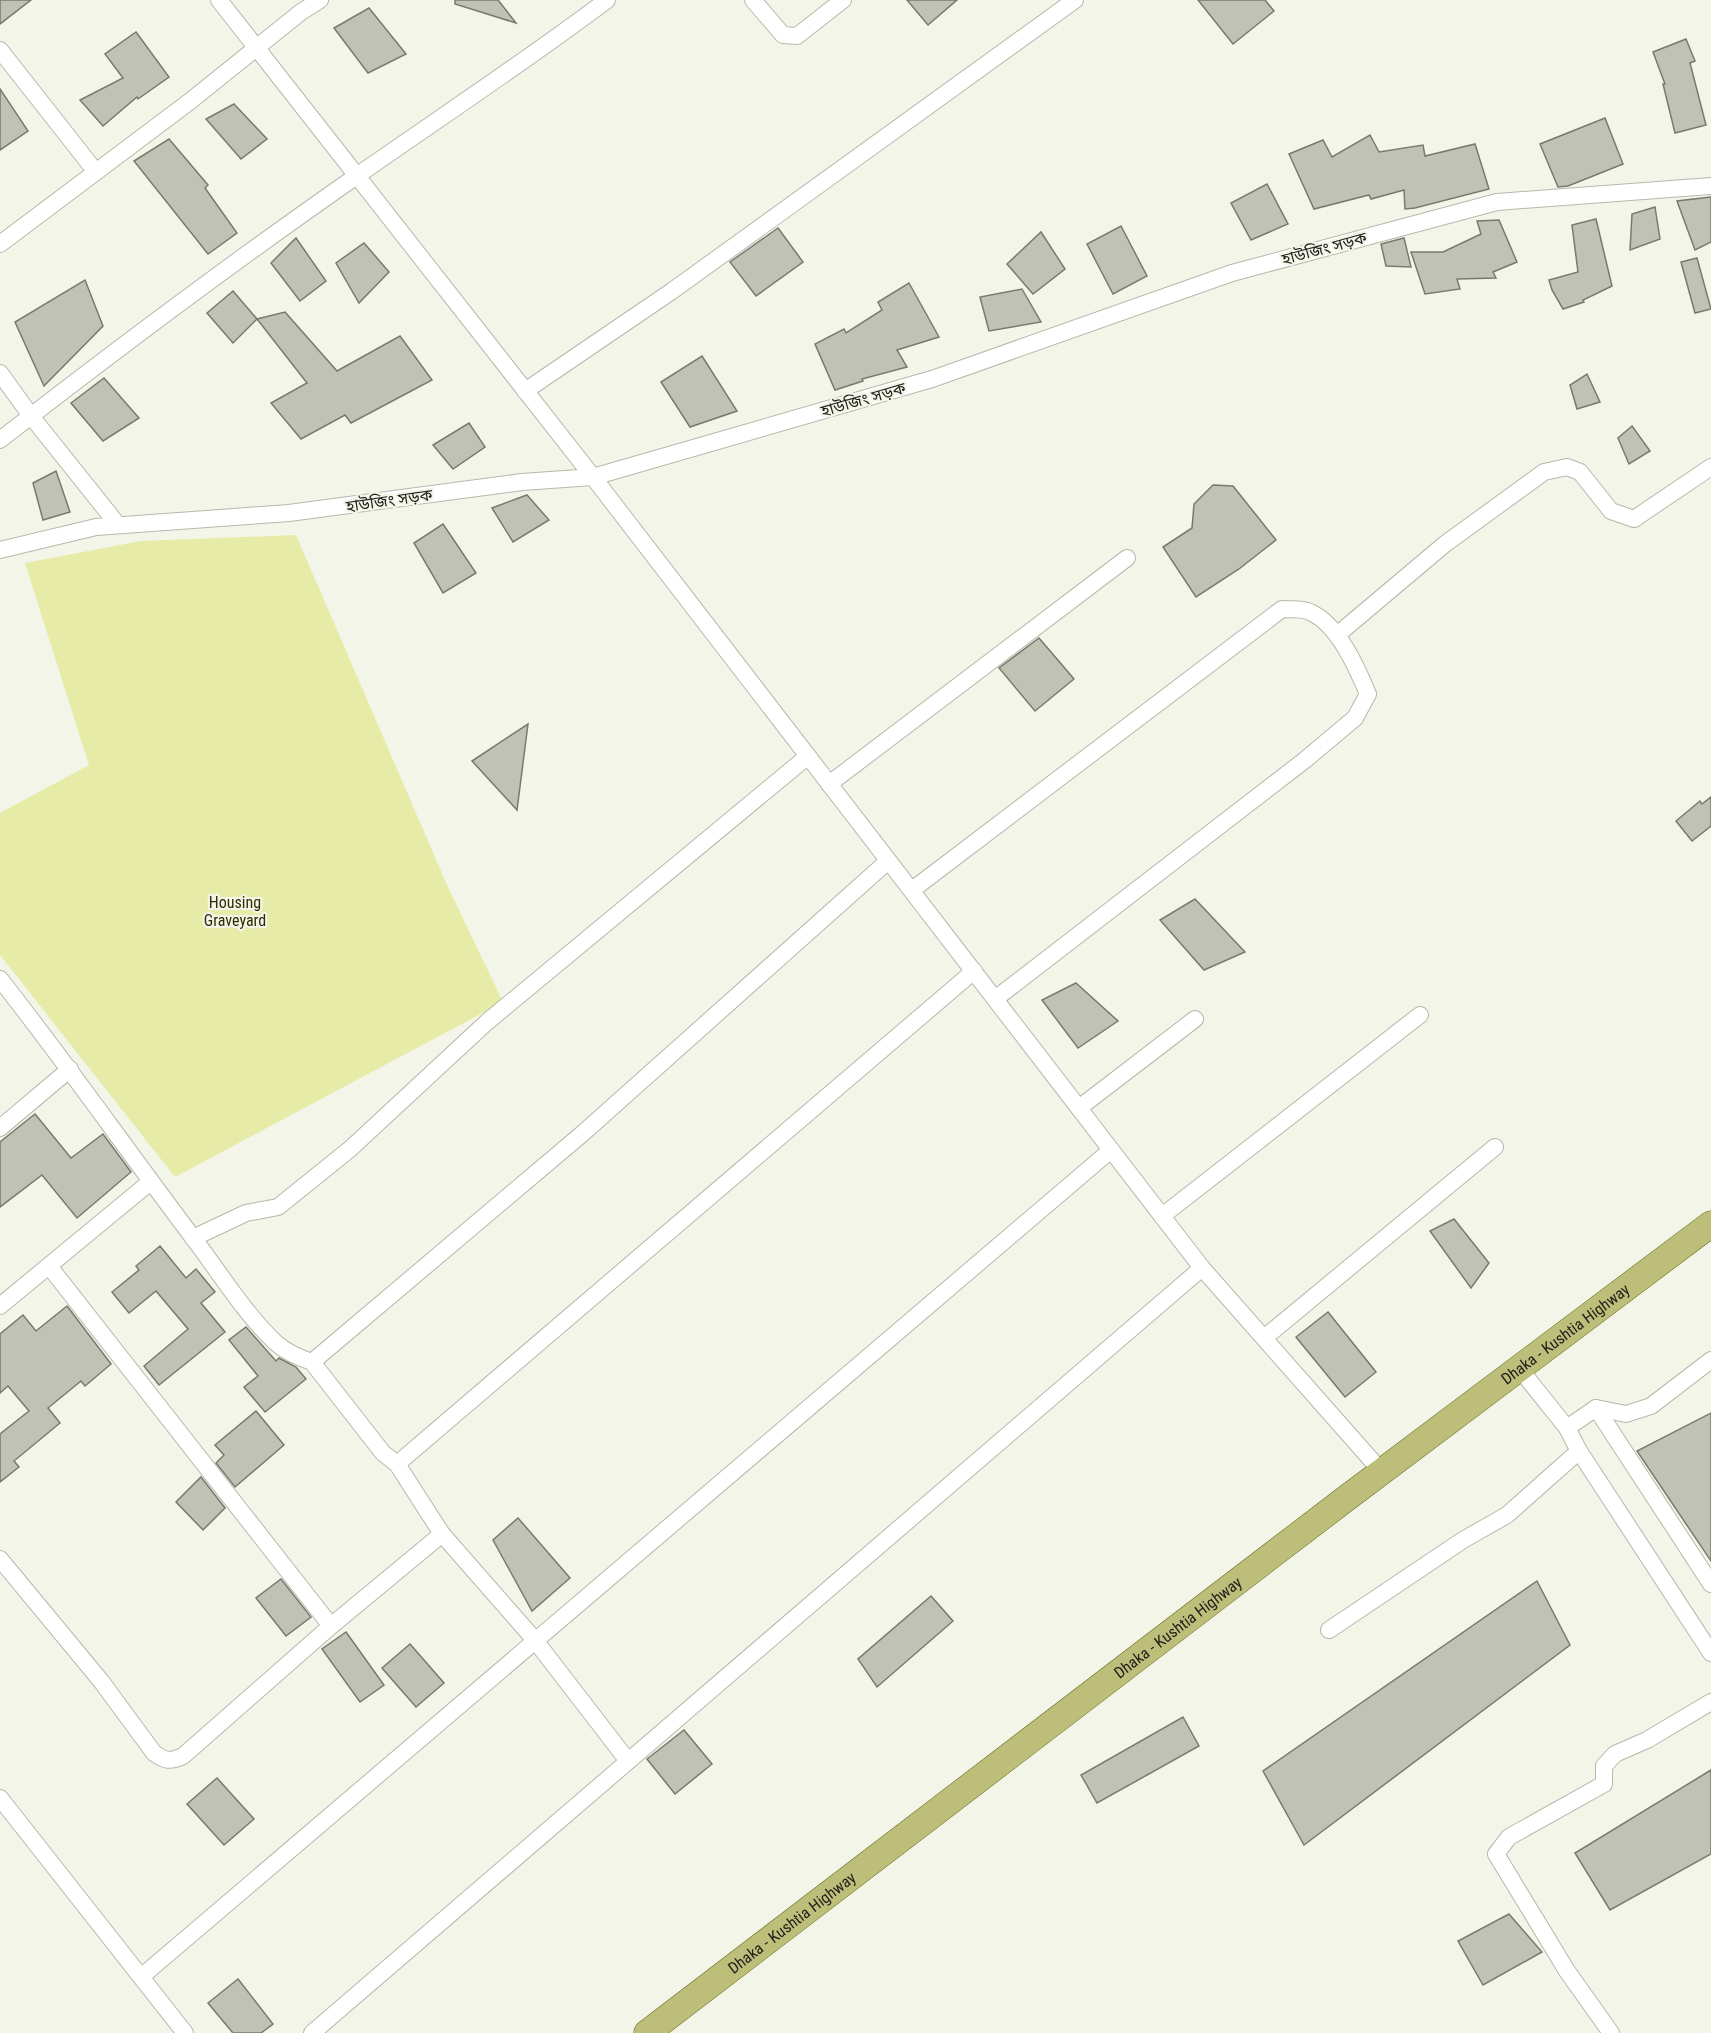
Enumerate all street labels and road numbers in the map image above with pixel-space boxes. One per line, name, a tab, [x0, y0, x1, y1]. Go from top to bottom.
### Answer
street label: হাউজিং সড়ক	[1279, 228, 1370, 269]
street label: হাউজিং সড়ক	[818, 378, 909, 421]
street label: হাউজিং সড়ক	[344, 485, 435, 516]
street label: Dhaka - Kushtia Highway	[1497, 1280, 1634, 1389]
street label: Dhaka - Kushtia Highway	[1110, 1573, 1246, 1682]
street label: Dhaka - Kushtia Highway	[724, 1868, 860, 1978]

